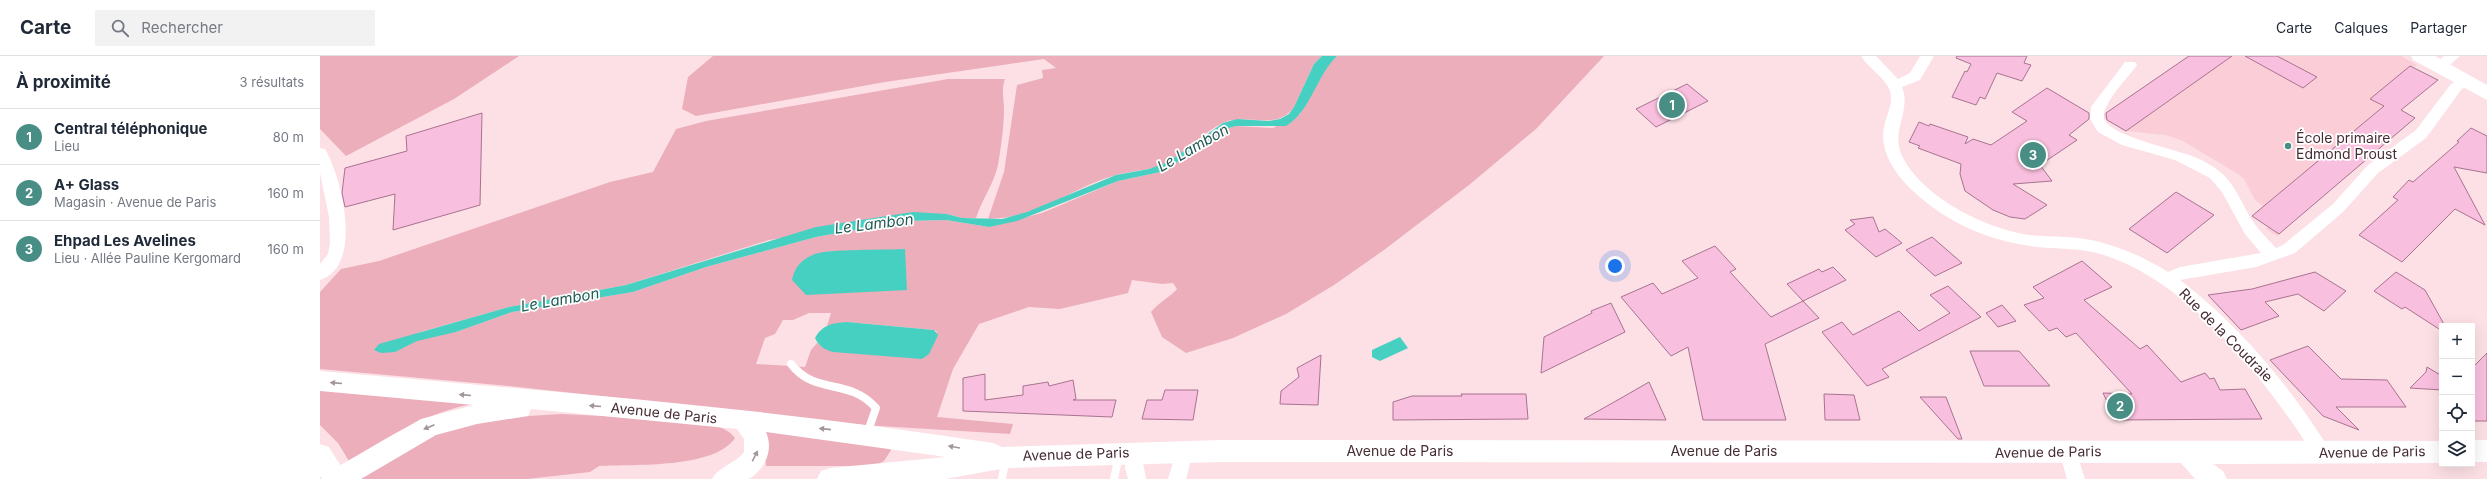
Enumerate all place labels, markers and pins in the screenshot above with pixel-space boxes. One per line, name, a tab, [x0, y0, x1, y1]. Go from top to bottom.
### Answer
pin: 1	[1659, 90, 1685, 120]
place label: École primaire Edmond Proust	[2296, 129, 2397, 162]
pin: 3	[2020, 140, 2046, 170]
marker: École primaire Edmond Proust	[2283, 141, 2293, 151]
pin: 2	[2107, 391, 2133, 421]

